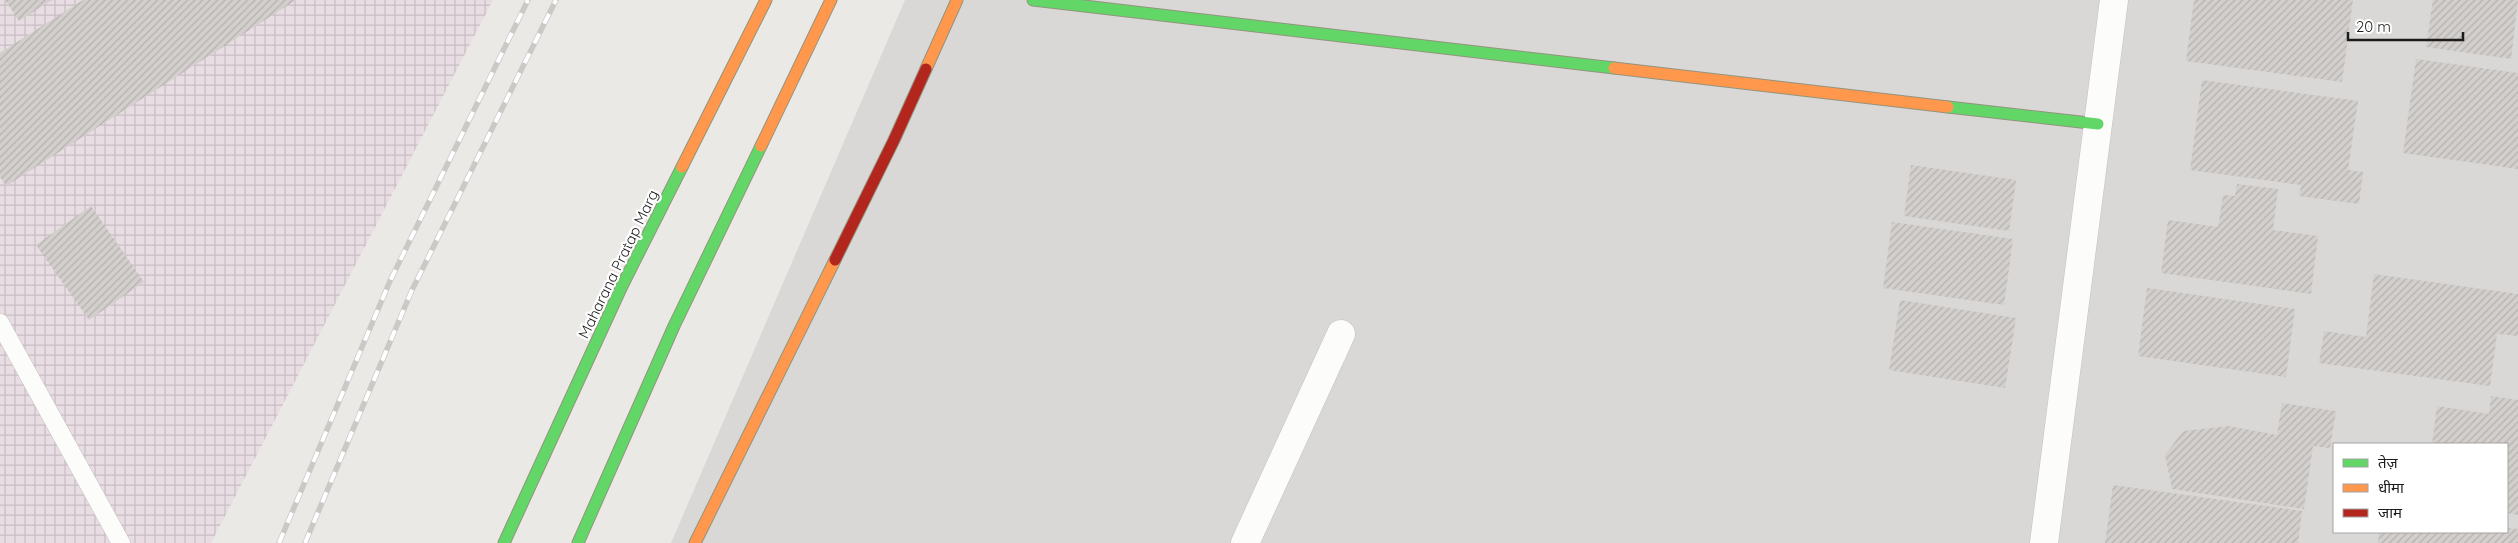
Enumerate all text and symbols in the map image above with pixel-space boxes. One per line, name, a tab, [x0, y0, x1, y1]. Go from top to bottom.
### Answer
scale bar	[2348, 10, 2463, 42]
text: 20 m	[2356, 17, 2391, 36]
street label: Maharana Pratap Marg	[574, 187, 662, 341]
legend	[2333, 443, 2508, 533]
text: तेज़	[2378, 453, 2399, 472]
text: धीमा	[2378, 478, 2405, 497]
text: जाम	[2378, 503, 2403, 522]

